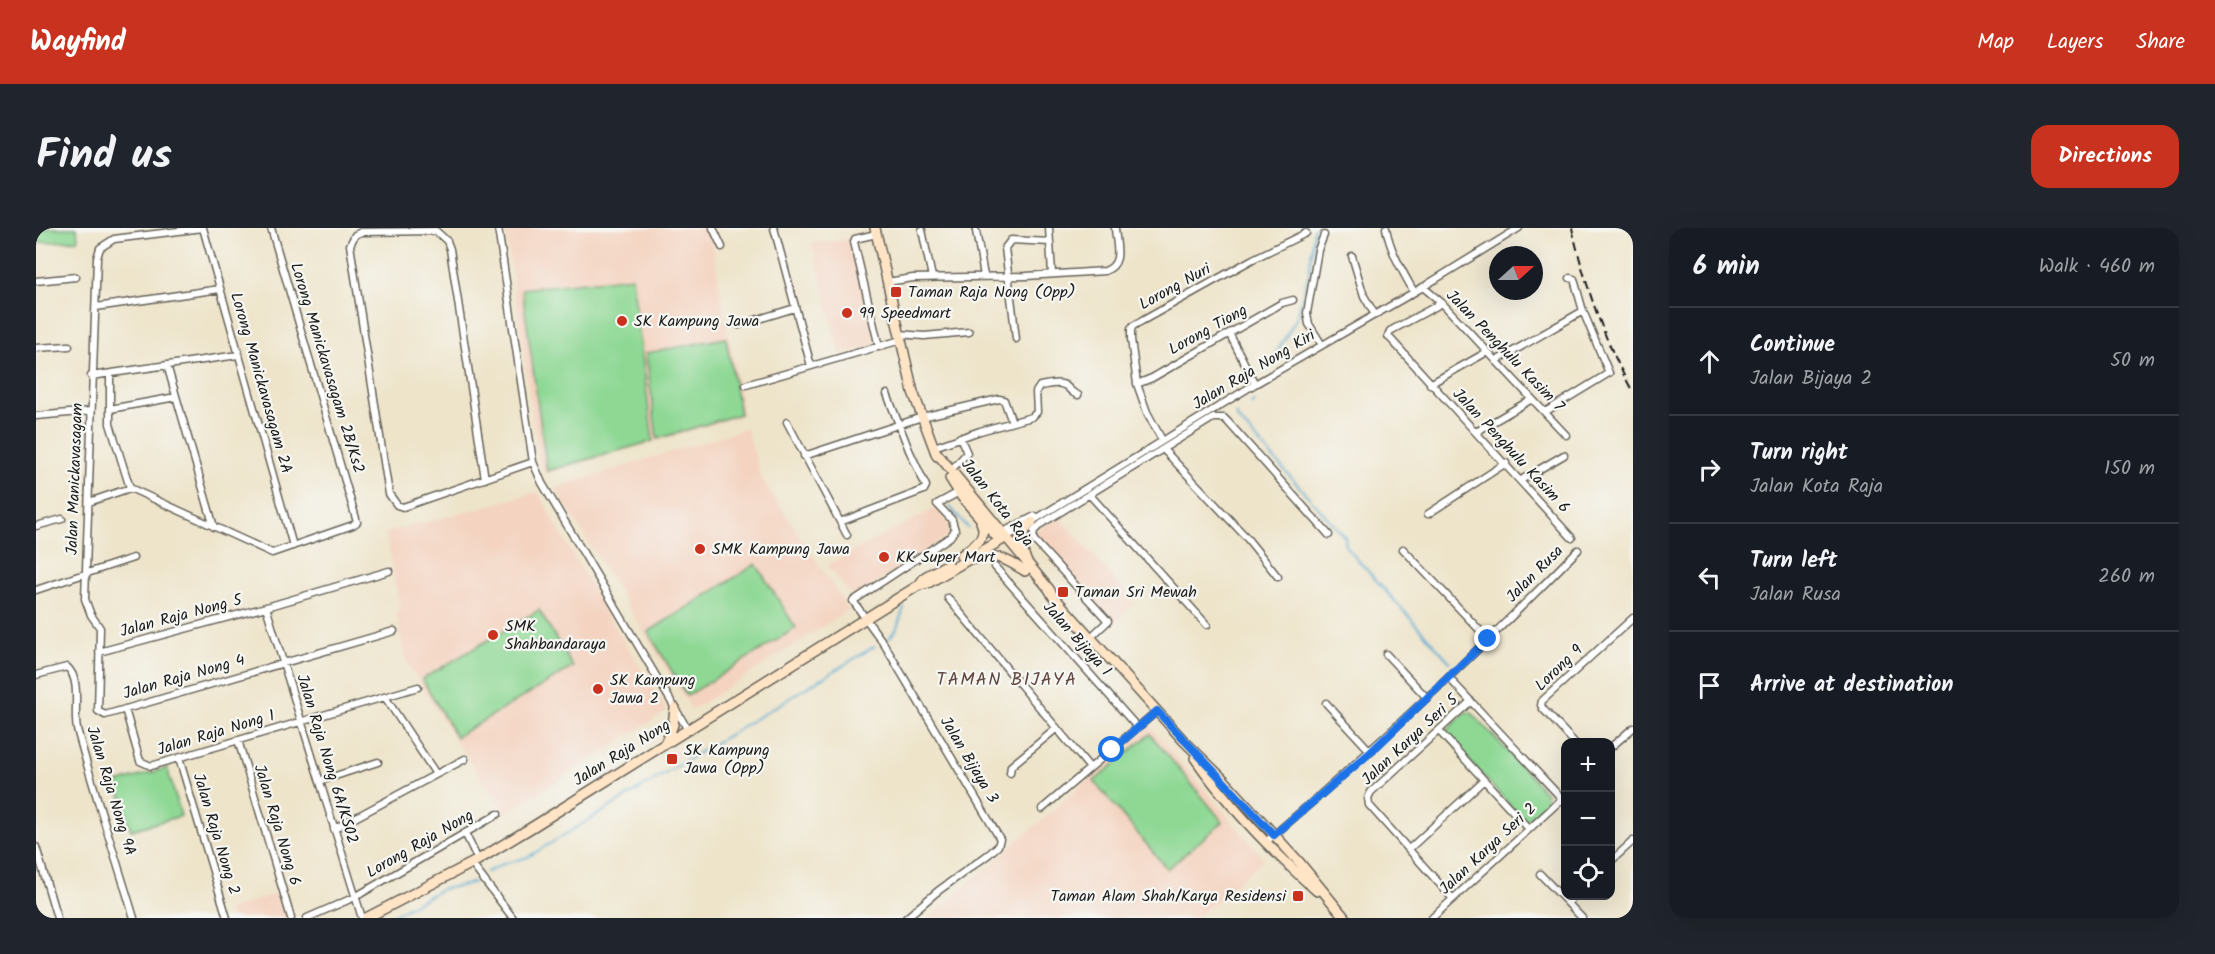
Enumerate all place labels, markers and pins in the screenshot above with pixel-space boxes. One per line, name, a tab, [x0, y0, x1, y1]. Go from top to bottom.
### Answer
place label: Taman Raja Nong (Opp)	[908, 280, 1076, 305]
marker: Taman Raja Nong (Opp)	[889, 285, 903, 299]
place label: 99 Speedmart	[859, 301, 952, 326]
marker: 99 Speedmart	[840, 306, 854, 320]
place label: SK Kampung Jawa	[634, 309, 759, 334]
marker: SK Kampung Jawa	[615, 314, 629, 328]
place label: SMK Kampung Jawa	[712, 537, 850, 562]
marker: SMK Kampung Jawa	[693, 542, 707, 556]
place label: KK Super Mart	[896, 545, 997, 570]
marker: KK Super Mart	[877, 550, 891, 564]
place label: Taman Sri Mewah	[1075, 580, 1197, 605]
marker: Taman Sri Mewah	[1056, 585, 1070, 599]
place label: SMK Shahbandaraya	[505, 614, 606, 657]
marker: SMK Shahbandaraya	[486, 628, 500, 642]
place label: SK Kampung Jawa 2	[610, 668, 696, 711]
marker: SK Kampung Jawa 2	[591, 682, 605, 696]
place label: SK Kampung Jawa (Opp)	[684, 738, 770, 781]
marker: SK Kampung Jawa (Opp)	[665, 752, 679, 766]
place label: Taman Alam Shah/Karya Residensi	[1050, 884, 1287, 909]
marker: Taman Alam Shah/Karya Residensi	[1291, 889, 1305, 903]

